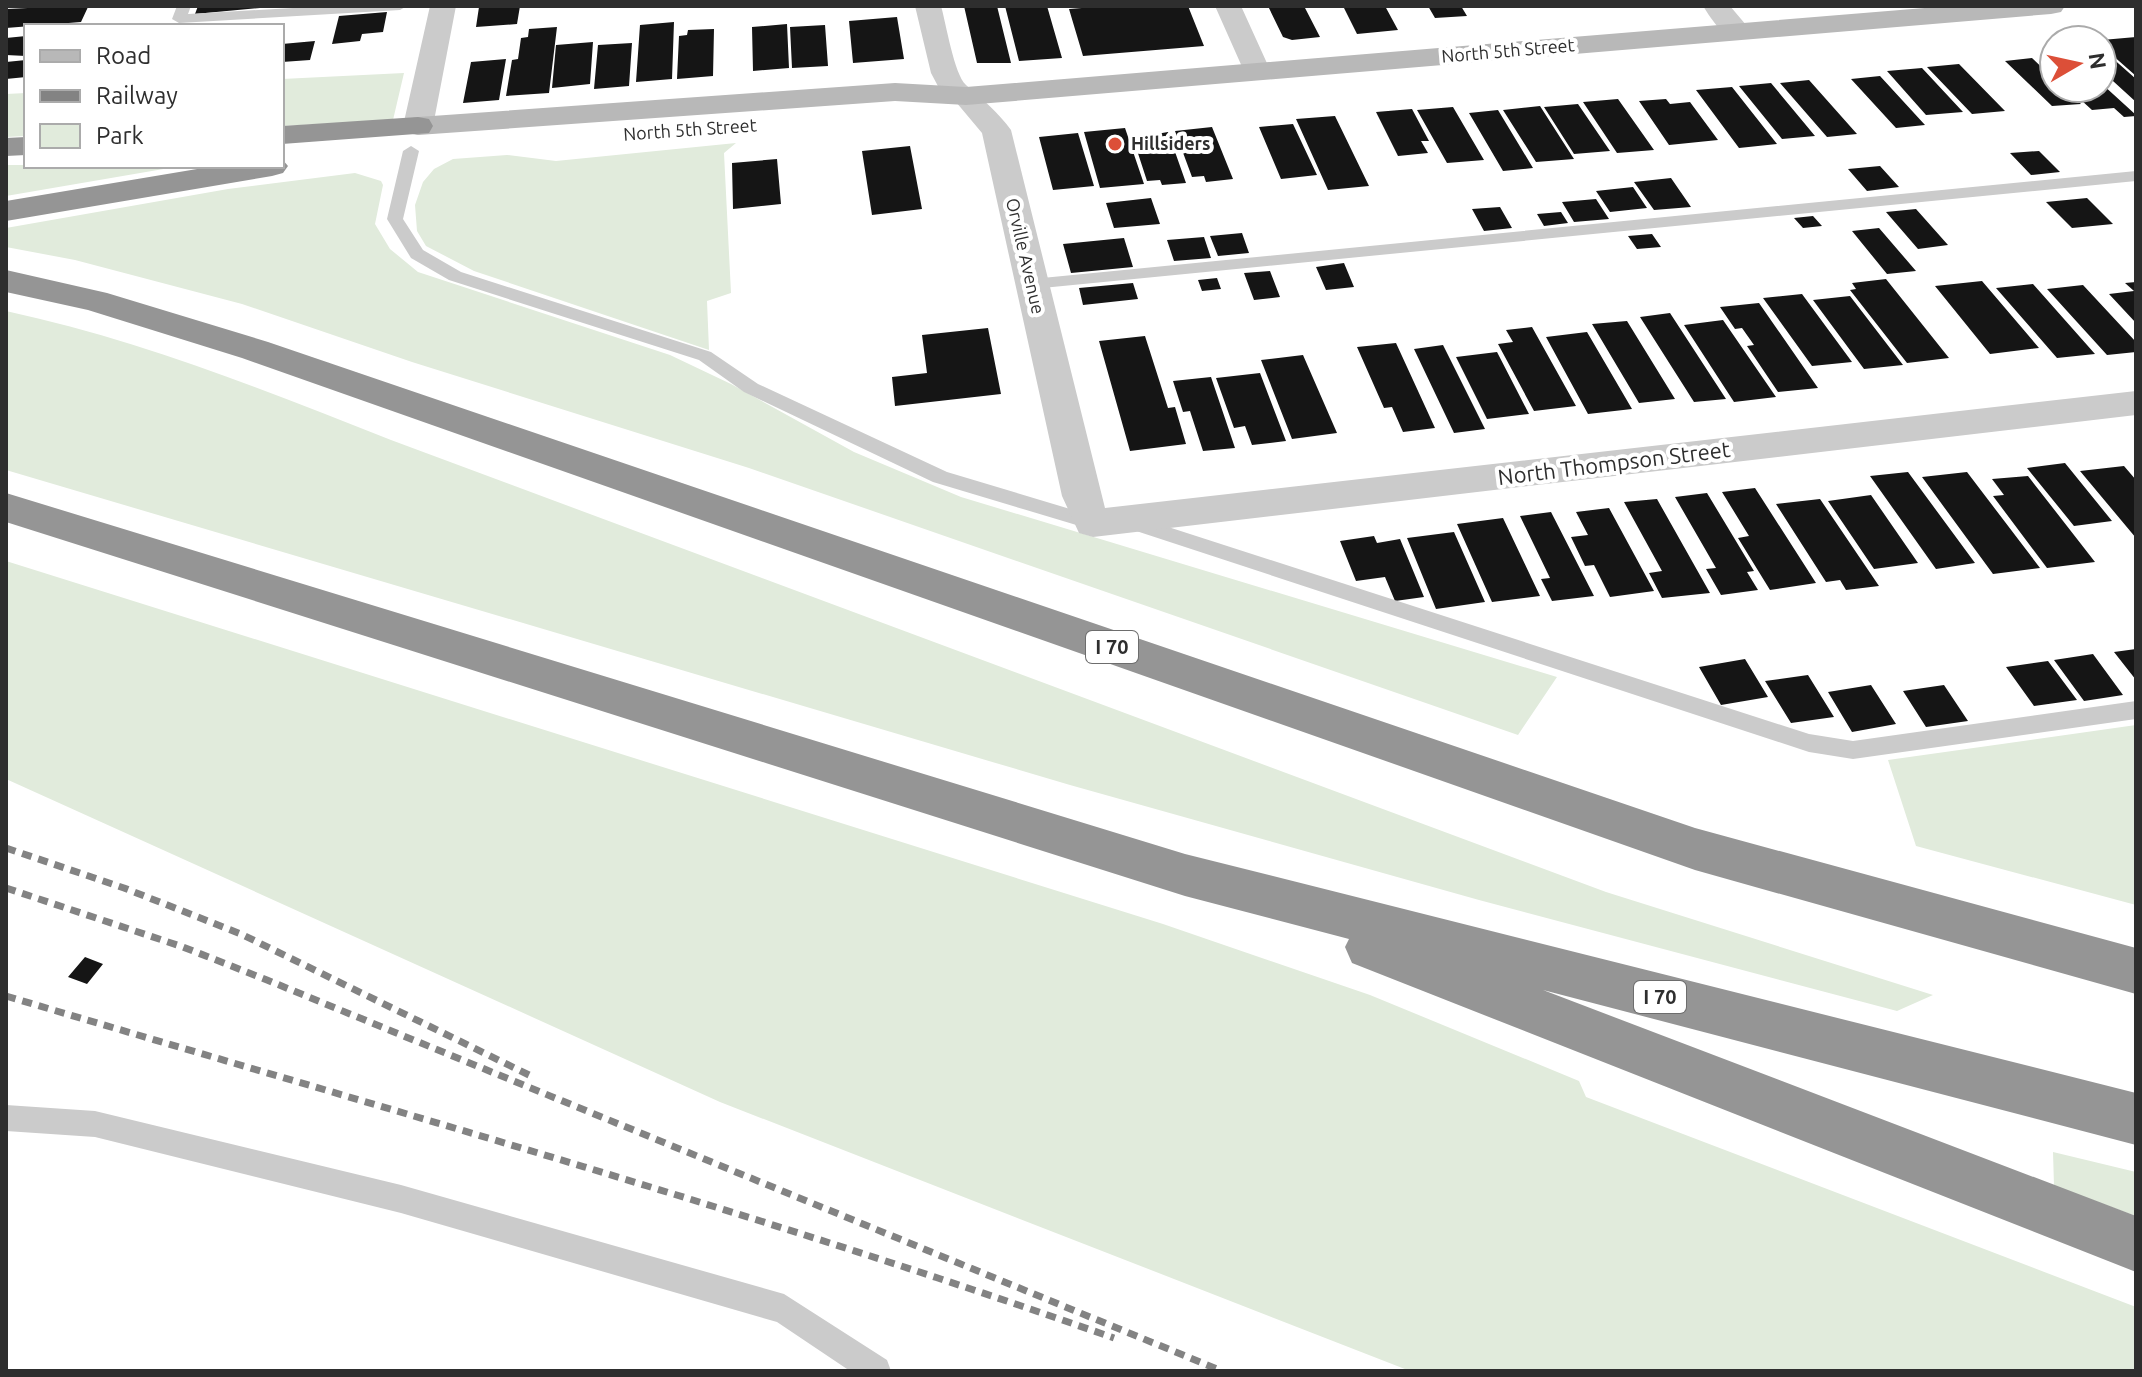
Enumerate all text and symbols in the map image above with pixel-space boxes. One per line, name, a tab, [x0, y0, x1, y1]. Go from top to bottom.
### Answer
legend	[24, 24, 284, 168]
north arrow	[2038, 24, 2118, 104]
street label: North 5th Street	[1441, 34, 1575, 66]
text: Road	[96, 42, 151, 69]
text: N	[2085, 51, 2112, 71]
text: Railway	[96, 82, 178, 109]
street label: North 5th Street	[623, 114, 757, 144]
text: Park	[96, 122, 144, 149]
place label: Hillsiders	[1131, 133, 1211, 153]
marker: Hillsiders	[1106, 135, 1124, 153]
street label: Orville Avenue	[1003, 196, 1049, 316]
street label: North Thompson Street	[1496, 436, 1732, 489]
road number: I 70	[1086, 631, 1138, 663]
road number: I 70	[1634, 981, 1686, 1013]

